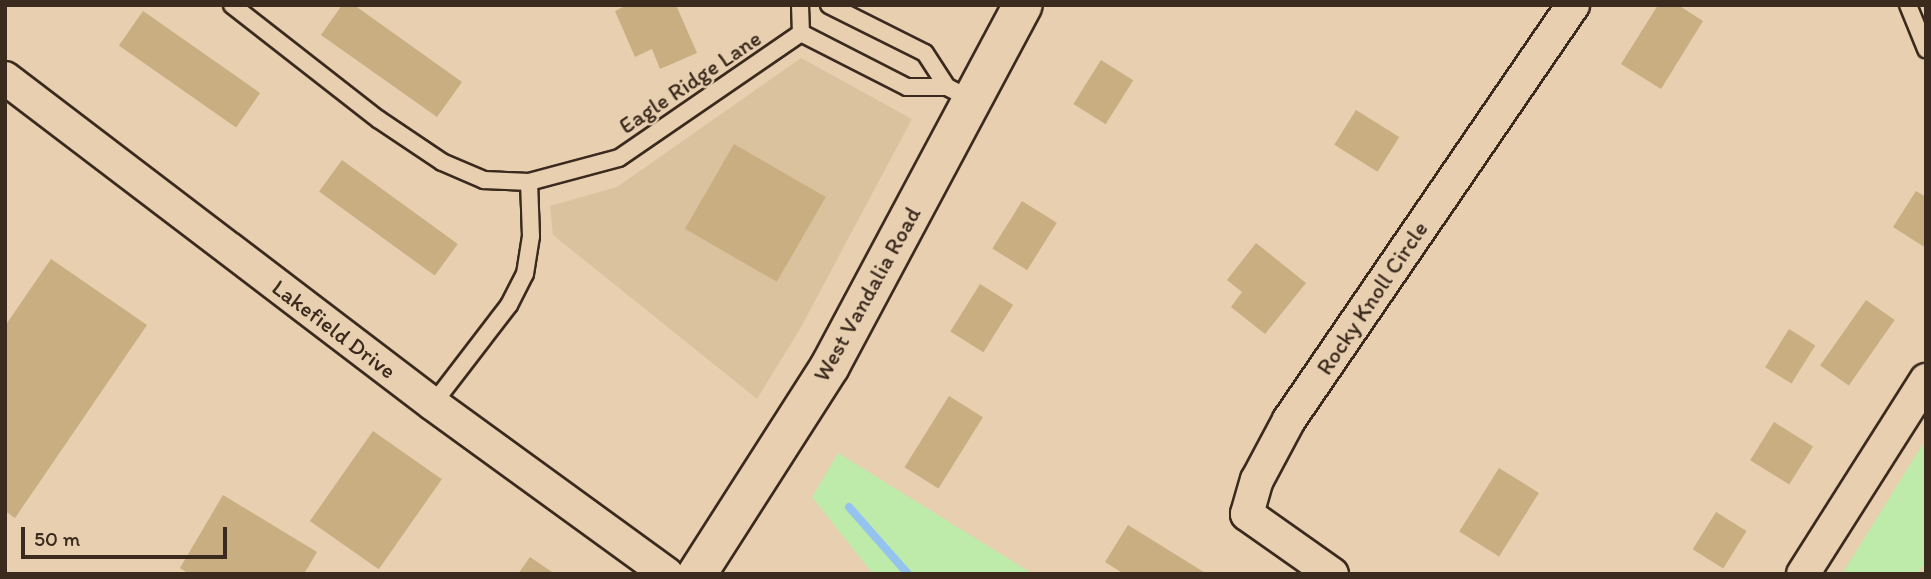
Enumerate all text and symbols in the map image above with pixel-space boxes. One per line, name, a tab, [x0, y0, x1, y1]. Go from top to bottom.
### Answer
street label: Eagle Ridge Lane	[613, 24, 767, 140]
street label: West Vandalia Road	[808, 202, 926, 386]
street label: Rocky Knoll Circle	[1310, 216, 1434, 380]
street label: Lakefield Drive	[267, 273, 401, 385]
scale bar	[24, 512, 231, 556]
text: 50 m	[34, 526, 80, 551]

